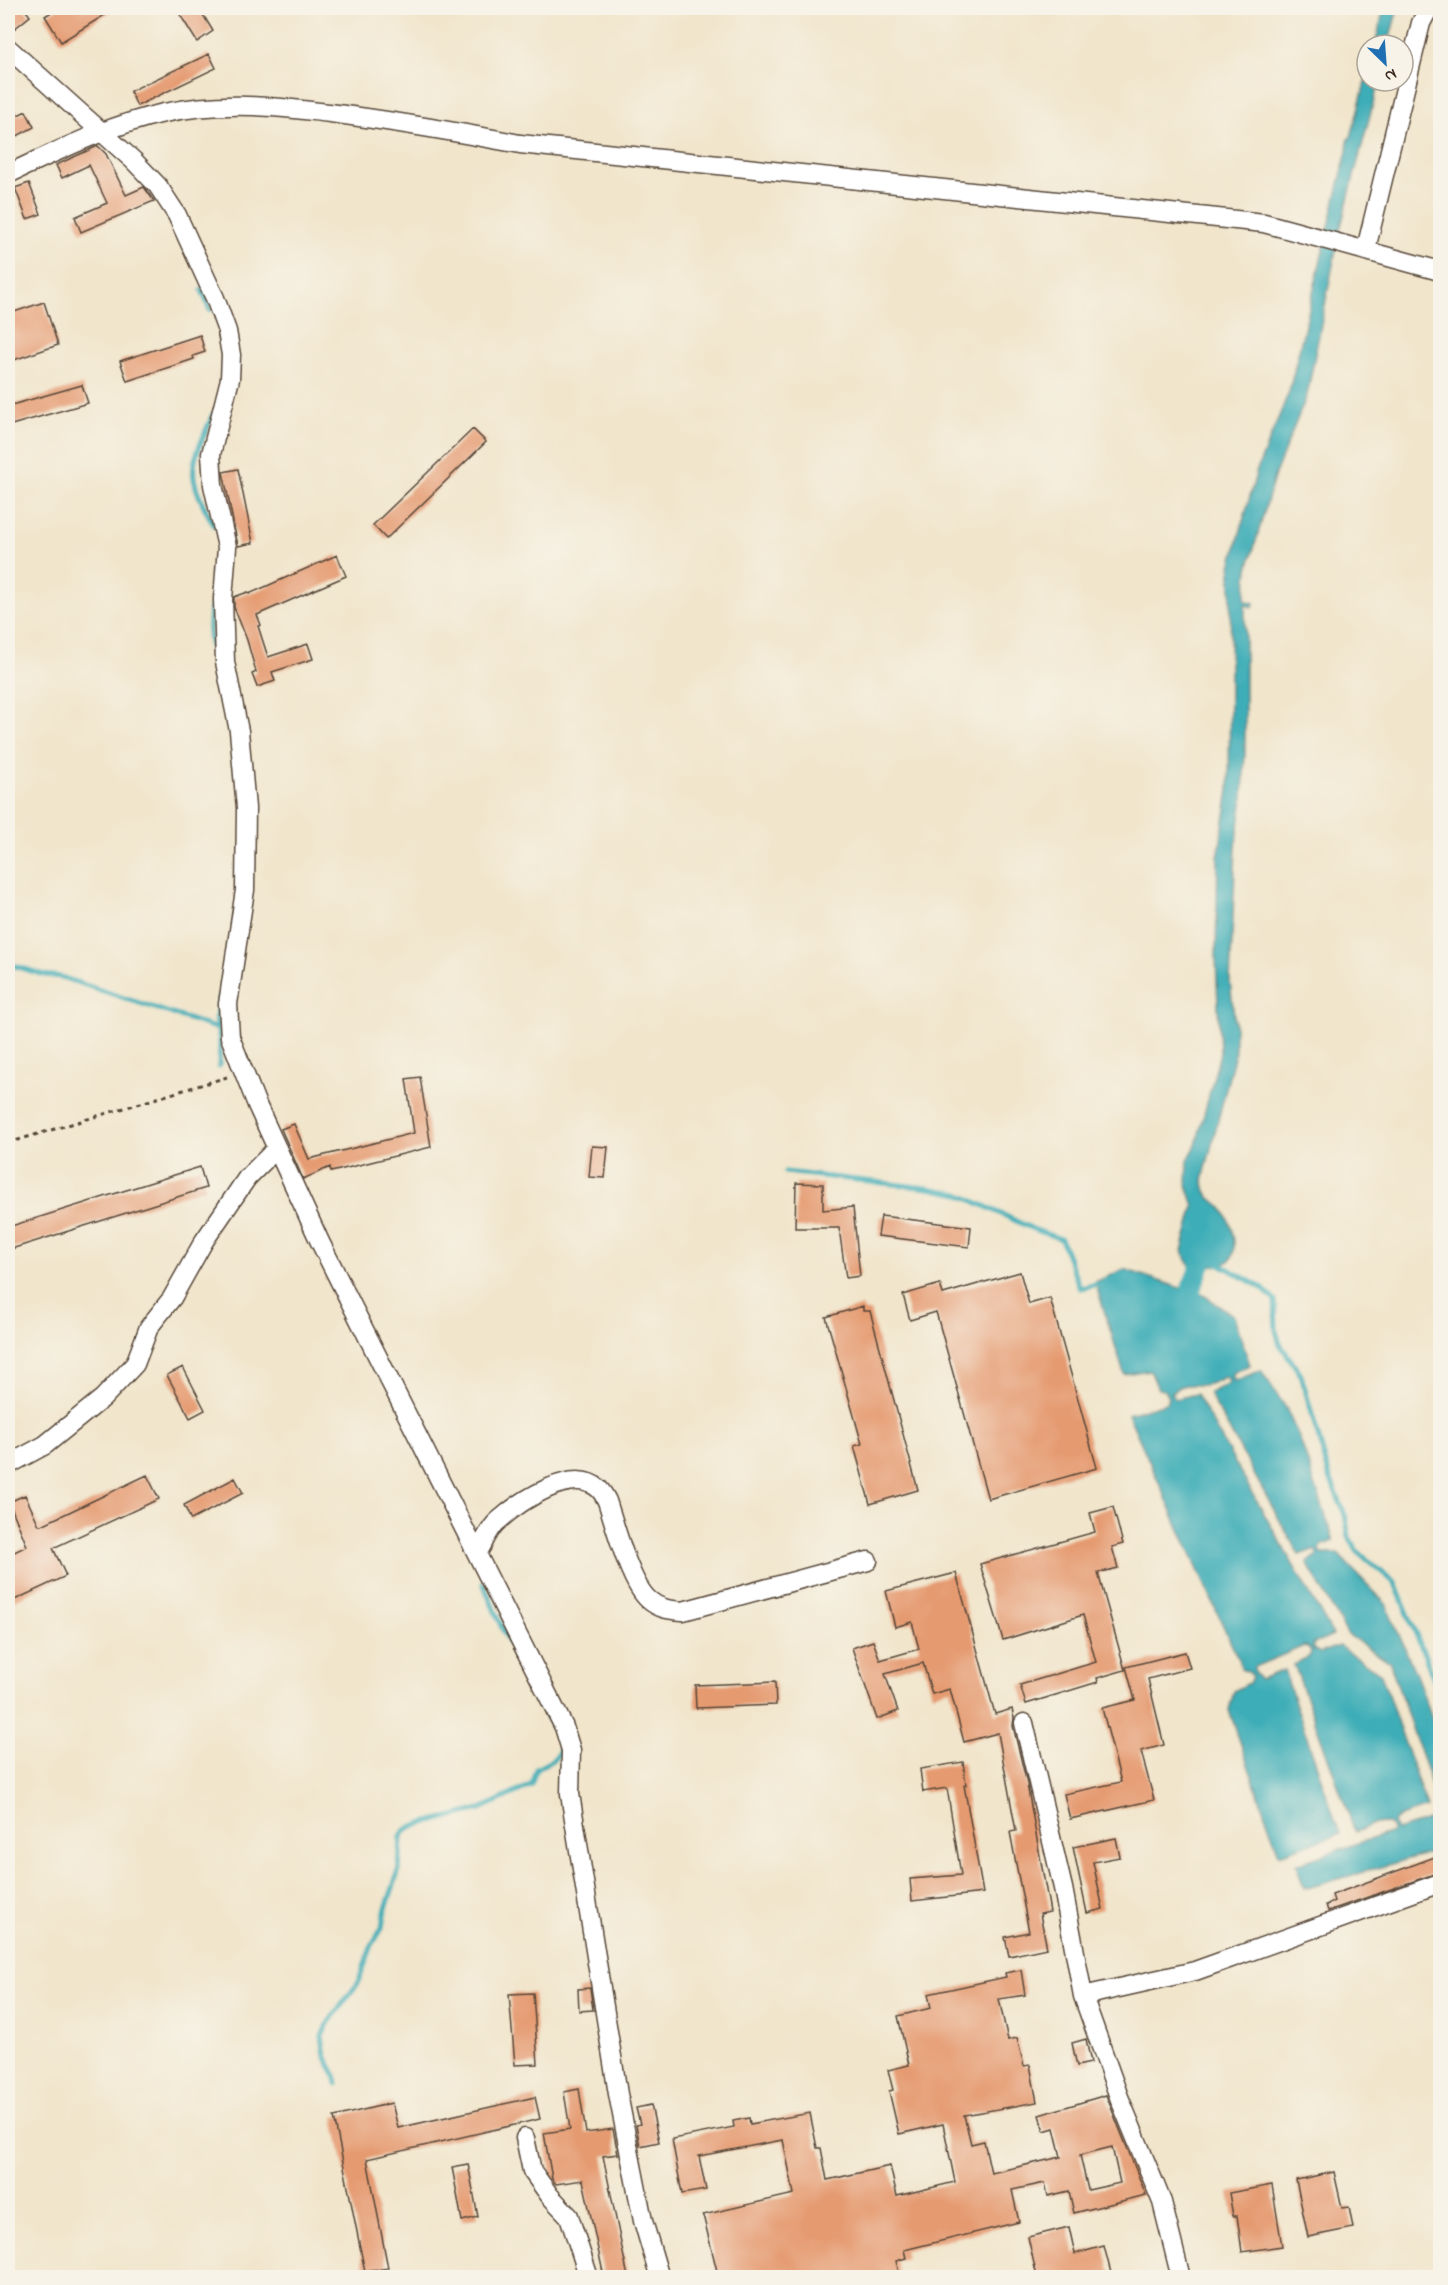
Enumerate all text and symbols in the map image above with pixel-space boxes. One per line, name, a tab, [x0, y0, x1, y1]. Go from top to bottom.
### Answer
north arrow	[1355, 33, 1415, 93]
text: N	[1380, 62, 1400, 88]

